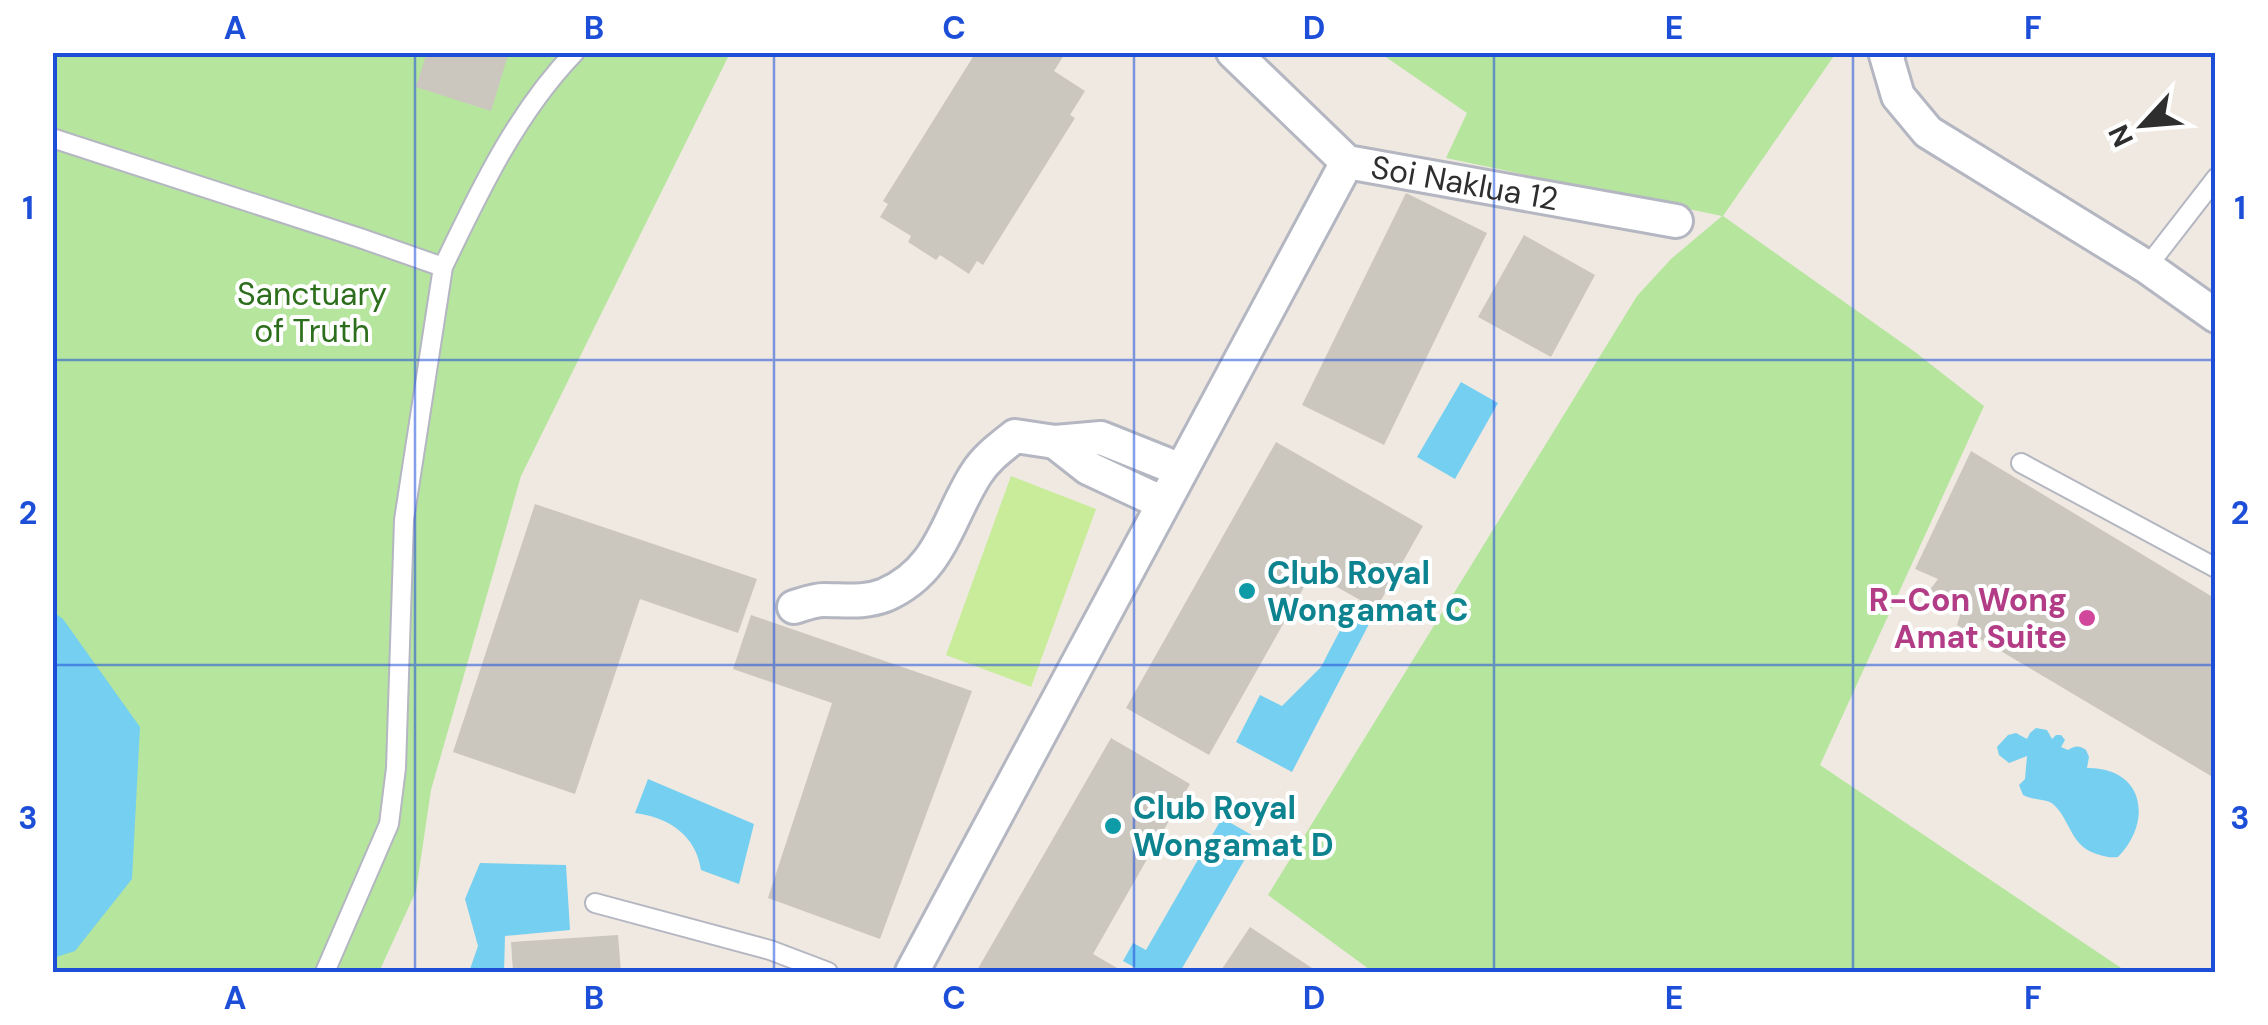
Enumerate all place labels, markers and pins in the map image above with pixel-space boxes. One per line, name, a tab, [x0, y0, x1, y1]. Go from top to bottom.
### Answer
place label: Club Royal Wongamat C	[1267, 552, 1469, 631]
place label: R-Con Wong Amat Suite	[1869, 579, 2067, 658]
marker: Club Royal Wongamat C	[1236, 580, 1258, 602]
marker: R-Con Wong Amat Suite	[2076, 607, 2098, 629]
place label: Club Royal Wongamat D	[1133, 787, 1334, 866]
marker: Club Royal Wongamat D	[1102, 815, 1124, 837]

